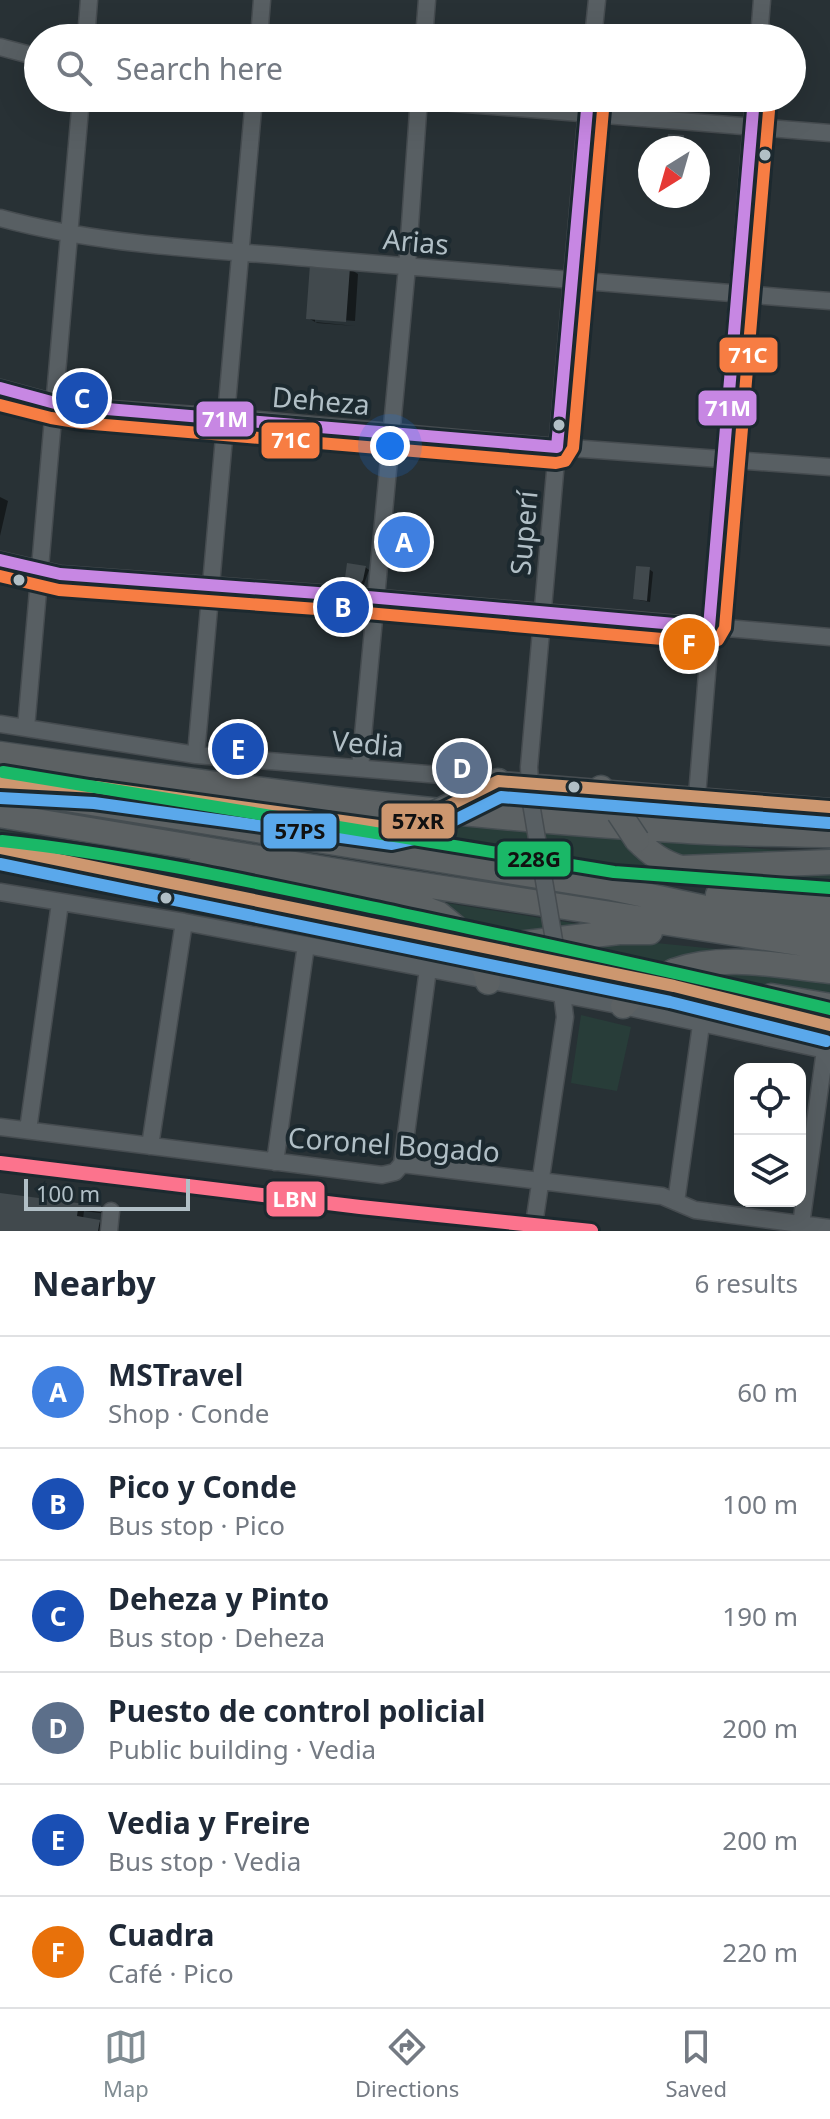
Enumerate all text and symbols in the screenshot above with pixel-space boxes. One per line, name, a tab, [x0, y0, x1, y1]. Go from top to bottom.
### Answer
search box	[24, 24, 806, 112]
icon: search	[52, 46, 96, 90]
text: Search here	[116, 48, 283, 89]
north arrow	[638, 136, 710, 208]
unlabelled marker	[757, 147, 773, 163]
street label: Arias	[382, 219, 450, 263]
line badge: 71C	[718, 336, 779, 374]
text: 71C	[728, 339, 768, 369]
pin: C	[56, 368, 108, 428]
street label: Deheza	[271, 377, 371, 423]
line badge: 71M	[697, 389, 758, 427]
text: 71M	[705, 392, 751, 422]
line badge: 71M	[195, 400, 255, 438]
text: 71M	[202, 403, 248, 433]
unlabelled marker	[551, 417, 567, 433]
line badge: 71C	[260, 421, 321, 460]
text: 71C	[271, 424, 311, 454]
your location	[370, 426, 410, 466]
street label: Superí	[500, 488, 546, 577]
pin: A	[378, 512, 430, 572]
unlabelled marker	[11, 572, 27, 588]
pin: B	[317, 577, 369, 637]
pin: F	[663, 614, 715, 674]
pin: E	[212, 719, 264, 779]
street label: Vedia	[330, 721, 406, 765]
pin: D	[436, 738, 488, 798]
unlabelled marker	[566, 779, 582, 795]
line badge: 57xR	[380, 802, 456, 840]
text: 57xR	[392, 805, 445, 835]
line badge: 57PS	[262, 812, 338, 850]
text: 57PS	[275, 815, 325, 845]
line badge: 228G	[496, 840, 572, 878]
text: 228G	[507, 843, 561, 873]
unlabelled marker	[158, 890, 174, 906]
map controls	[734, 1063, 806, 1207]
button: locate	[734, 1063, 806, 1135]
street label: Coronel Bogado	[287, 1118, 501, 1170]
button: layers	[734, 1135, 806, 1207]
scale bar	[24, 1175, 190, 1211]
text: 100 m	[36, 1178, 100, 1208]
line badge: LBN	[265, 1180, 326, 1218]
text: LBN	[273, 1183, 317, 1213]
text: Nearby	[32, 1260, 156, 1306]
text: 6 results	[694, 1265, 798, 1301]
text: MSTravel	[108, 1354, 243, 1395]
text: A	[49, 1374, 67, 1410]
text: 60 m	[737, 1374, 798, 1410]
text: Shop · Conde	[108, 1395, 269, 1431]
text: Pico y Conde	[108, 1466, 297, 1507]
text: B	[49, 1486, 67, 1522]
text: 100 m	[722, 1486, 798, 1522]
text: Bus stop · Pico	[108, 1507, 285, 1543]
text: Deheza y Pinto	[108, 1578, 329, 1619]
text: C	[50, 1598, 66, 1634]
text: 190 m	[722, 1598, 798, 1634]
text: Bus stop · Deheza	[108, 1619, 325, 1655]
text: Puesto de control policial	[108, 1690, 485, 1731]
text: D	[48, 1710, 68, 1746]
text: 200 m	[722, 1710, 798, 1746]
text: Public building · Vedia	[108, 1731, 376, 1767]
text: Vedia y Freire	[108, 1802, 310, 1843]
text: E	[51, 1822, 65, 1858]
text: 200 m	[722, 1822, 798, 1858]
text: Bus stop · Vedia	[108, 1843, 301, 1879]
text: Cuadra	[108, 1914, 214, 1955]
text: F	[51, 1934, 65, 1970]
text: 220 m	[722, 1934, 798, 1970]
text: Café · Pico	[108, 1955, 234, 1991]
tab: Map	[103, 2025, 149, 2103]
tab: Directions	[355, 2025, 459, 2103]
tab: Saved	[665, 2025, 727, 2103]

